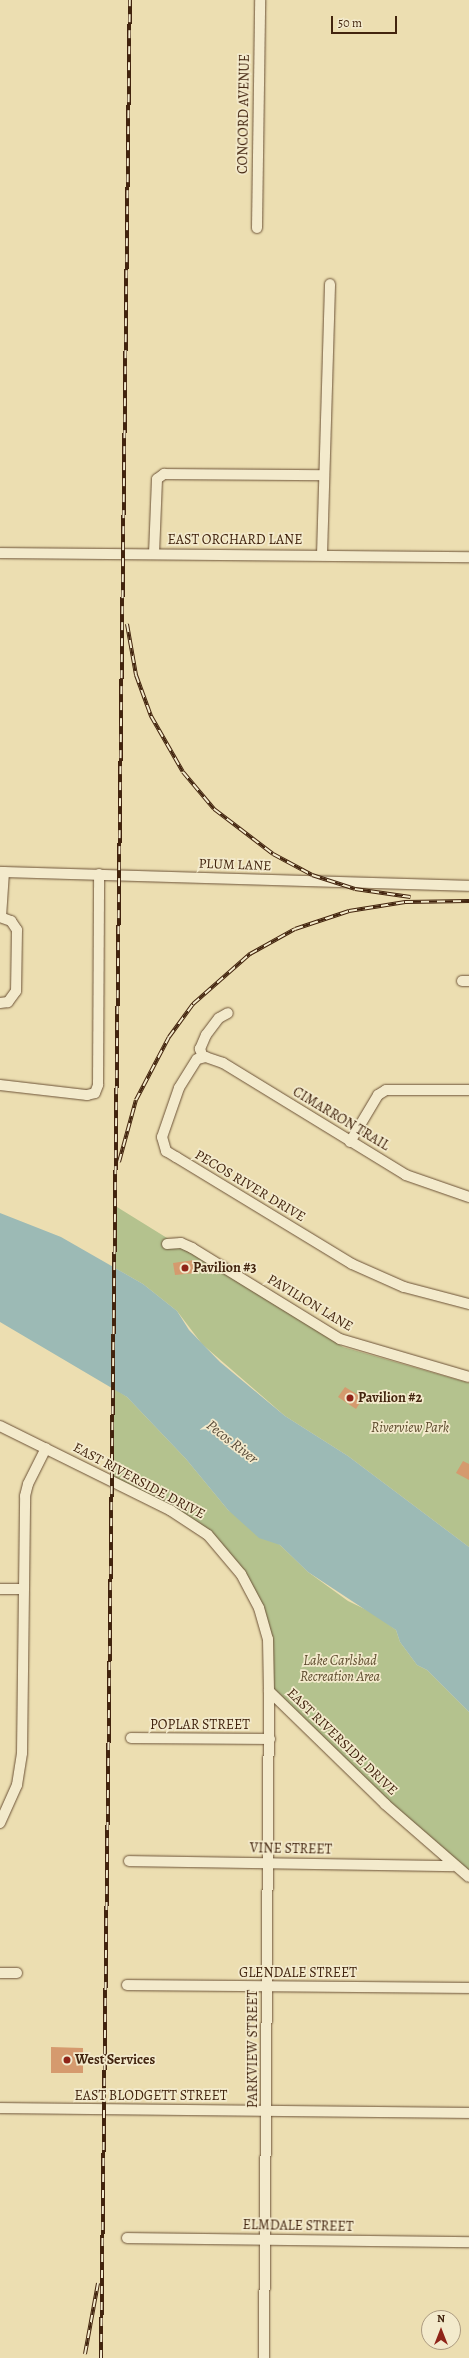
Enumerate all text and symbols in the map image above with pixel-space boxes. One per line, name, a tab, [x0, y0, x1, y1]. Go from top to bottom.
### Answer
scale bar	[333, 8, 399, 34]
text: 50 m	[338, 15, 362, 31]
street label: CONCORD AVENUE	[235, 54, 253, 174]
street label: EAST ORCHARD LANE	[168, 532, 302, 548]
street label: PLUM LANE	[198, 855, 272, 875]
street label: CIMARRON TRAIL	[290, 1084, 392, 1154]
street label: PECOS RIVER DRIVE	[192, 1146, 308, 1226]
place label: Pavilion #3	[193, 1260, 257, 1276]
marker: Pavilion #3	[180, 1263, 190, 1273]
street label: PAVILION LANE	[264, 1271, 356, 1335]
place label: Pavilion #2	[358, 1390, 422, 1406]
marker: Pavilion #2	[345, 1393, 355, 1403]
water label: Pecos River	[203, 1416, 261, 1468]
park label: Riverview Park	[371, 1420, 449, 1436]
street label: EAST RIVERSIDE DRIVE	[70, 1439, 208, 1523]
park label: Lake Carlsbad Recreation Area	[300, 1653, 380, 1686]
street label: EAST RIVERSIDE DRIVE	[283, 1685, 401, 1799]
street label: POPLAR STREET	[150, 1717, 250, 1733]
street label: VINE STREET	[250, 1840, 332, 1858]
street label: GLENDALE STREET	[239, 1965, 357, 1981]
street label: PARKVIEW STREET	[245, 1990, 261, 2108]
place label: West Services	[75, 2052, 155, 2068]
marker: West Services	[62, 2055, 72, 2065]
street label: EAST BLODGETT STREET	[75, 2088, 227, 2104]
street label: ELMDALE STREET	[242, 2217, 354, 2235]
north arrow	[421, 2310, 461, 2350]
text: N	[437, 2311, 445, 2326]

